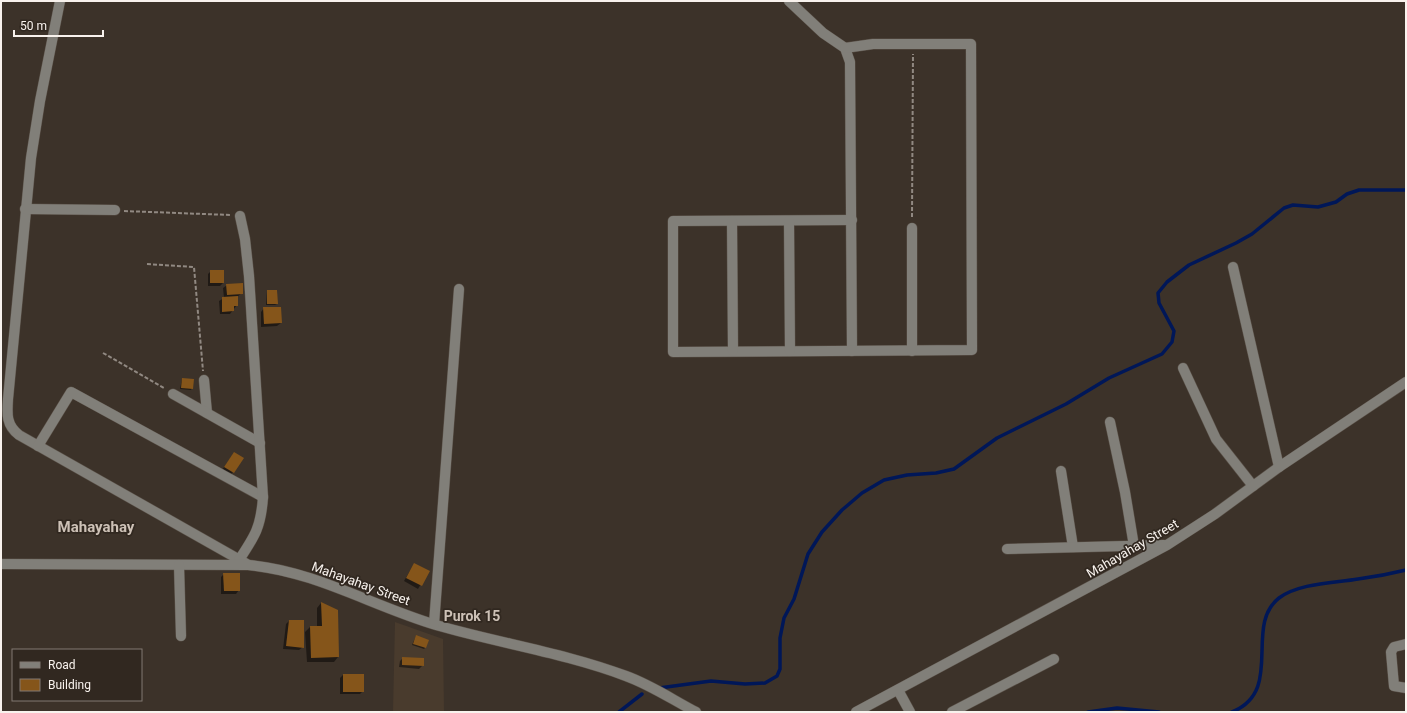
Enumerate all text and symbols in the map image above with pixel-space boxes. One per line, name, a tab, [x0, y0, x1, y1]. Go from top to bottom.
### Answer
scale bar	[14, 12, 103, 38]
text: 50 m	[20, 19, 47, 33]
street label: Mahayahay Street	[1084, 516, 1181, 581]
district label: Mahayahay	[58, 518, 135, 536]
street label: Mahayahay Street	[310, 559, 412, 608]
district label: Purok 15	[444, 608, 500, 624]
legend	[12, 649, 142, 701]
text: Road	[48, 658, 76, 672]
text: Building	[48, 678, 91, 692]

